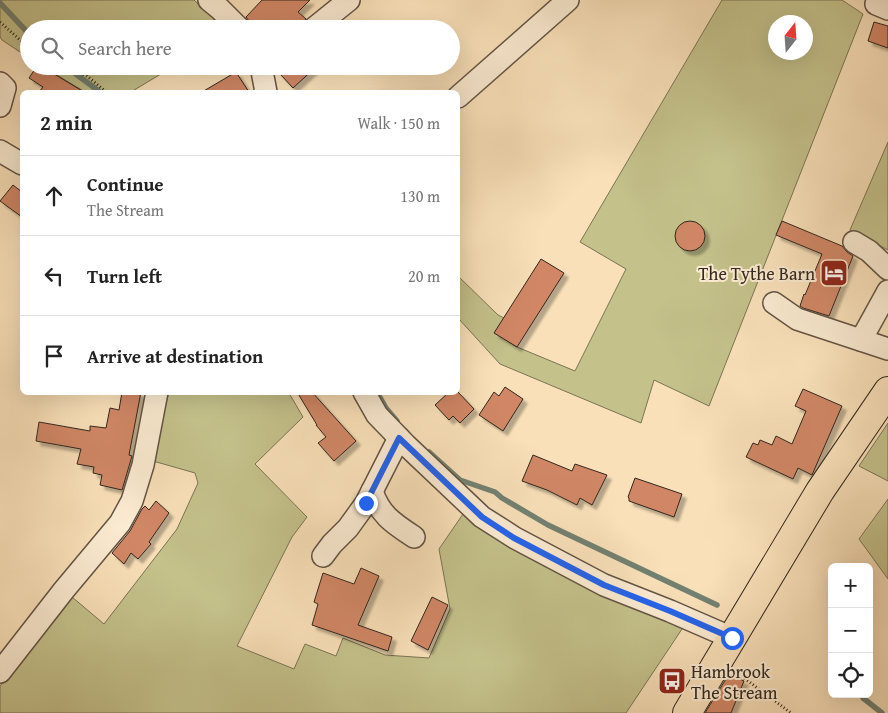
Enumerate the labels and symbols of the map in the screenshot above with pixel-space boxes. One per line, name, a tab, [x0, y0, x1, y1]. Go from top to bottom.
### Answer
north arrow	[768, 15, 813, 60]
hotel icon: The Tythe Barn	[819, 258, 849, 288]
place label: The Tythe Barn	[698, 260, 815, 287]
route end	[355, 492, 378, 515]
route start	[721, 627, 744, 650]
place label: Hambrook The Stream	[691, 658, 778, 706]
bus stop icon: Hambrook The Stream	[657, 666, 687, 696]

